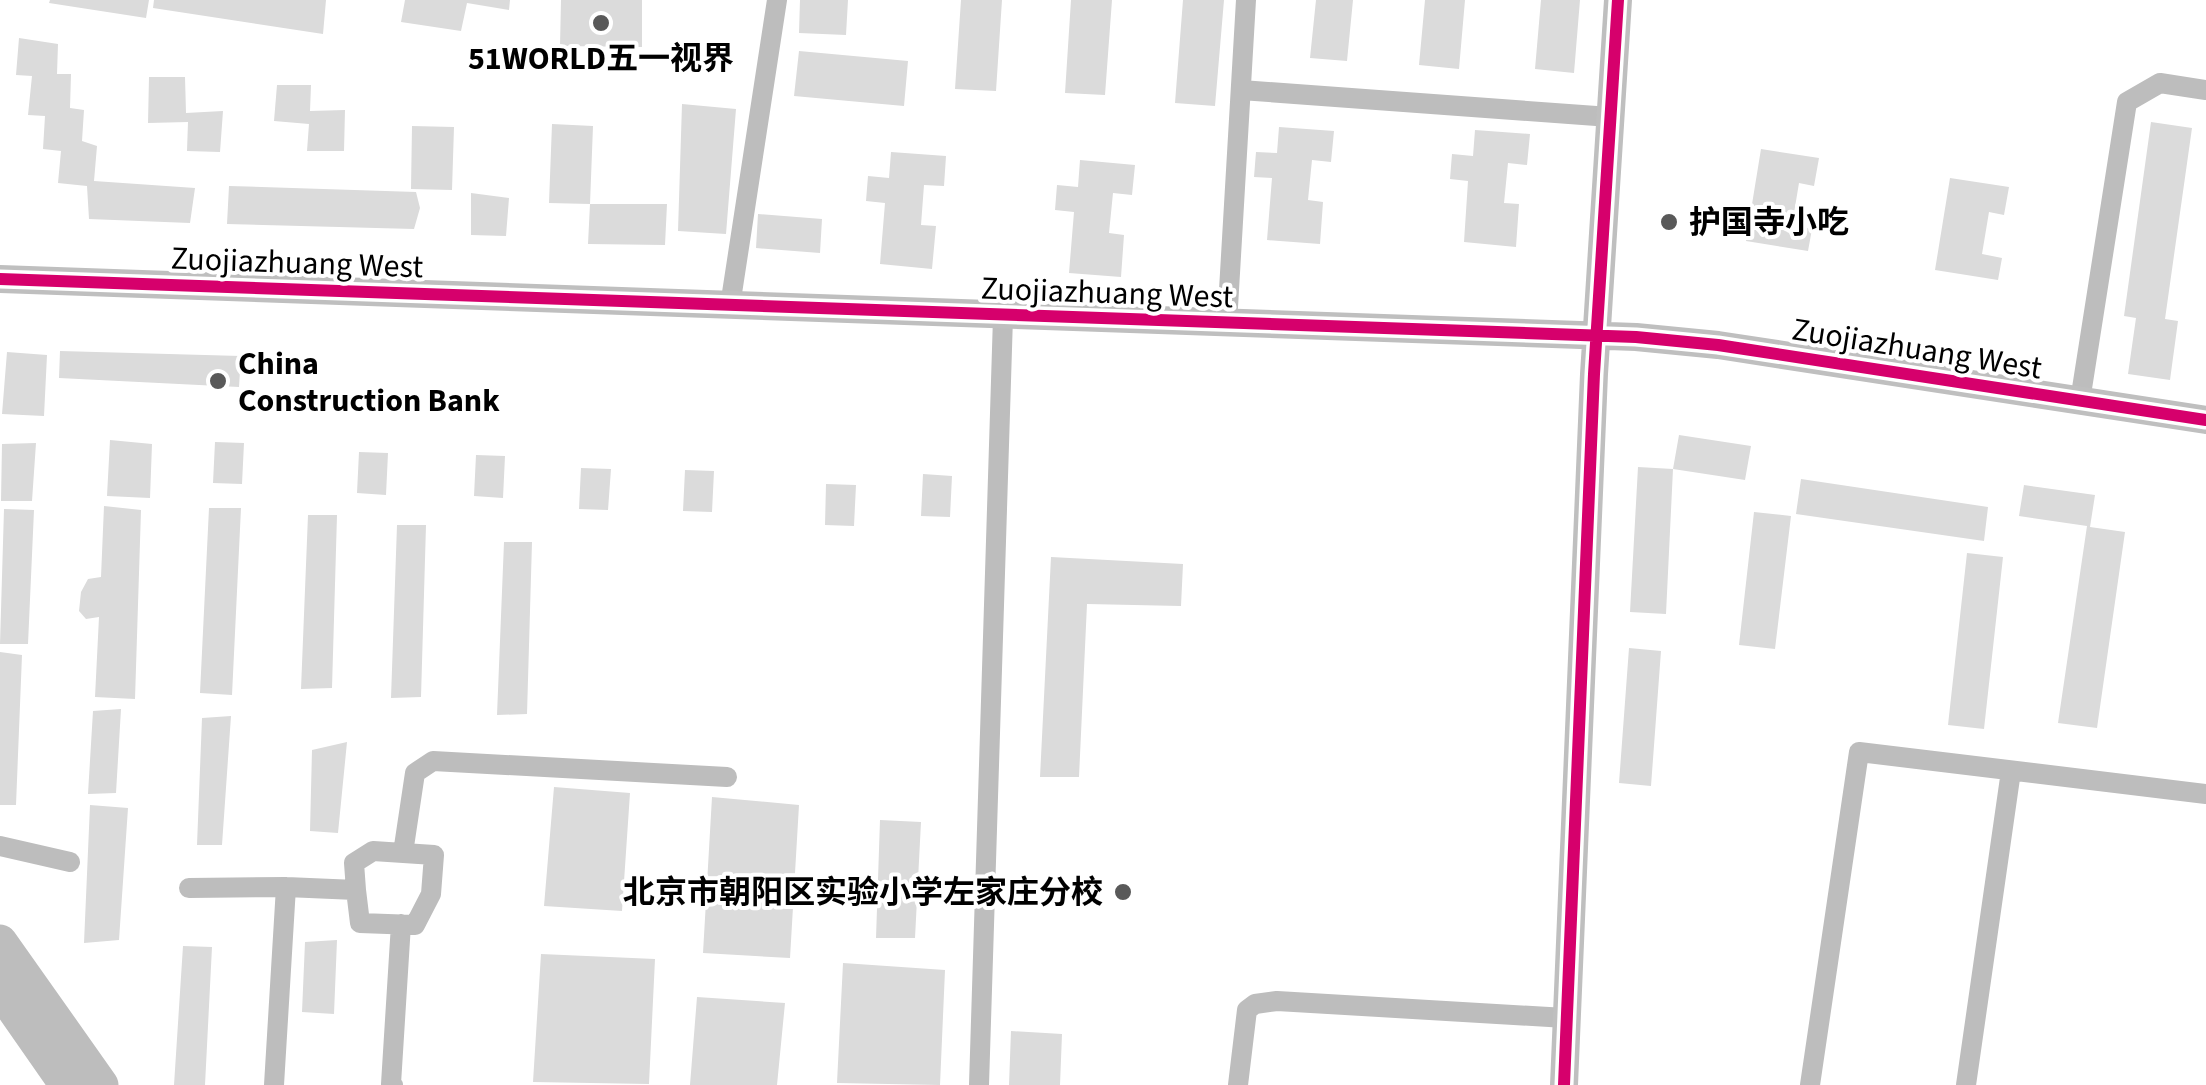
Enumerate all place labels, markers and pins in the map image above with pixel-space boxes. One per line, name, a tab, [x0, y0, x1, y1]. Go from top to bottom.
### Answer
marker: 51WORLD五一视界	[590, 12, 612, 34]
place label: 51WORLD五一视界	[468, 36, 734, 82]
place label: 护国寺小吃	[1689, 200, 1849, 246]
marker: 护国寺小吃	[1658, 211, 1680, 233]
place label: China Construction Bank	[238, 341, 500, 424]
marker: China Construction Bank	[207, 370, 229, 392]
place label: 北京市朝阳区实验小学左家庄分校	[623, 870, 1103, 916]
marker: 北京市朝阳区实验小学左家庄分校	[1112, 881, 1134, 903]

